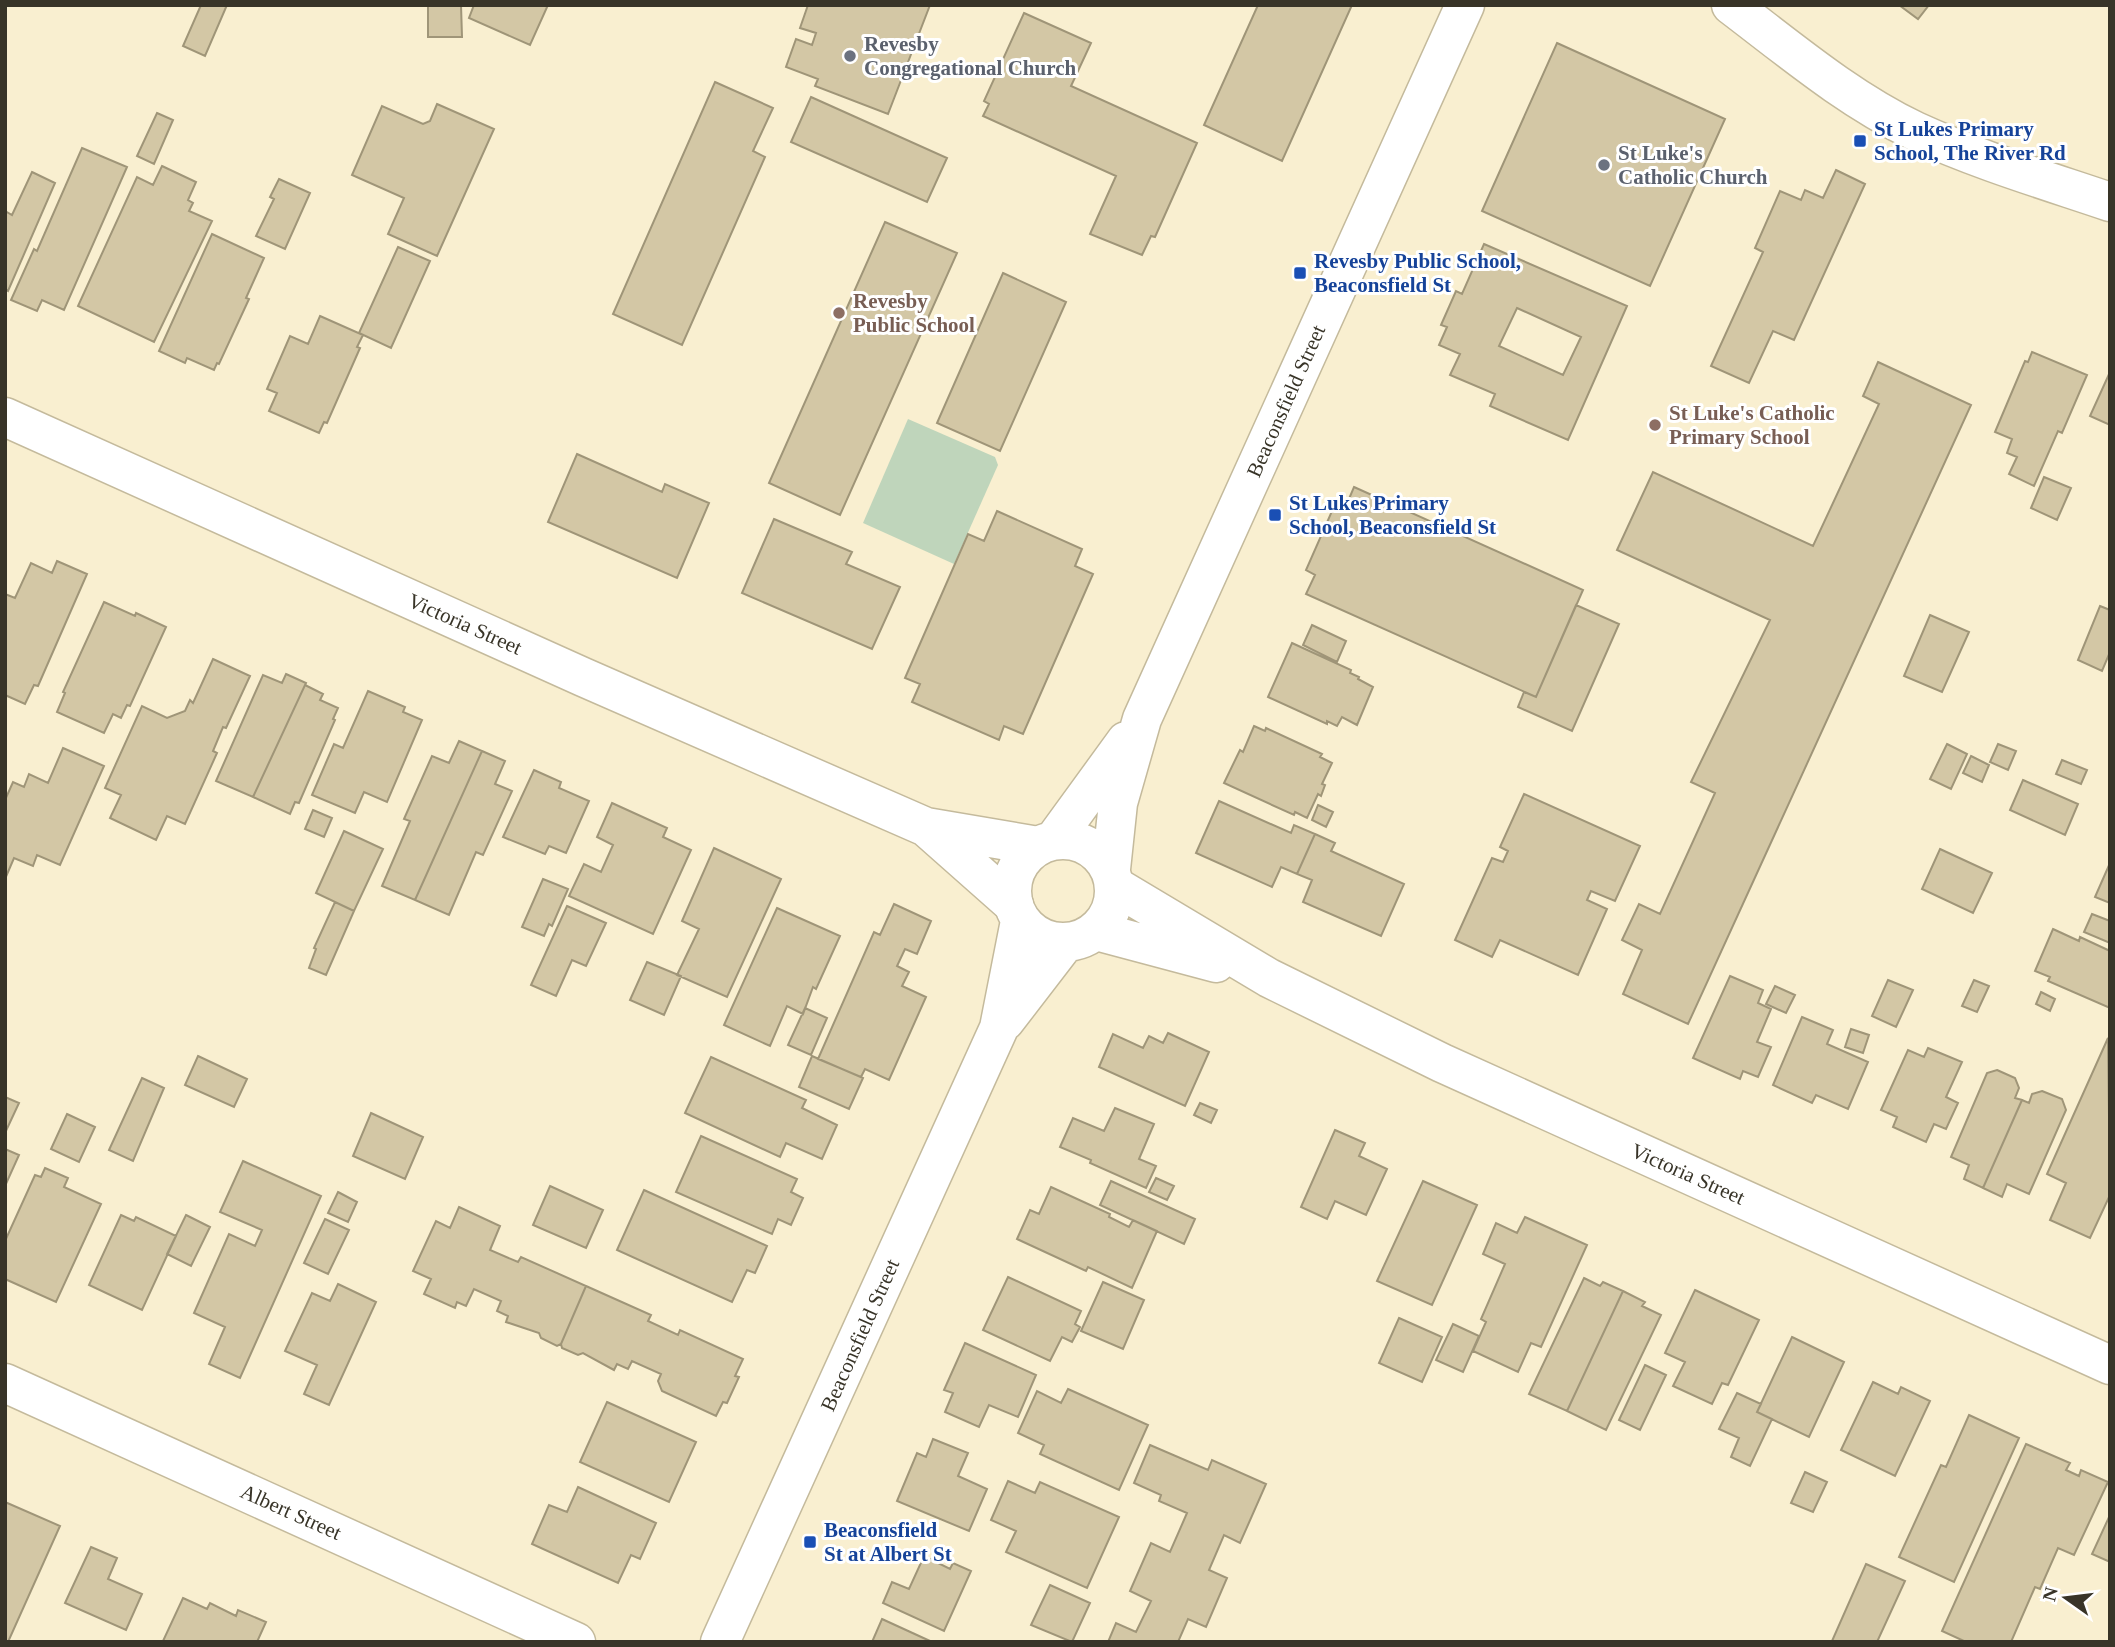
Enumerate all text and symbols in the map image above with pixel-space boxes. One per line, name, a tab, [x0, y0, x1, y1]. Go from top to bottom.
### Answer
place label: Revesby Congregational Church	[864, 32, 1076, 80]
marker: Revesby Congregational Church	[842, 48, 858, 64]
place label: St Lukes Primary School, The River Rd	[1874, 117, 2066, 165]
marker: St Lukes Primary School, The River Rd	[1852, 133, 1868, 149]
place label: St Luke's Catholic Church	[1618, 141, 1768, 189]
marker: St Luke's Catholic Church	[1596, 157, 1612, 173]
place label: Revesby Public School, Beaconsfield St	[1314, 249, 1521, 297]
marker: Revesby Public School, Beaconsfield St	[1292, 265, 1308, 281]
place label: Revesby Public School	[853, 289, 975, 337]
marker: Revesby Public School	[831, 305, 847, 321]
street label: Beaconsfield Street	[1242, 321, 1330, 481]
place label: St Luke's Catholic Primary School	[1669, 401, 1835, 449]
marker: St Luke's Catholic Primary School	[1647, 417, 1663, 433]
place label: St Lukes Primary School, Beaconsfield St	[1289, 491, 1496, 539]
marker: St Lukes Primary School, Beaconsfield St	[1267, 507, 1283, 523]
street label: Victoria Street	[404, 588, 526, 660]
street label: Victoria Street	[1627, 1138, 1749, 1210]
street label: Beaconsfield Street	[816, 1255, 904, 1415]
street label: Albert Street	[237, 1479, 345, 1545]
place label: Beaconsfield St at Albert St	[824, 1518, 952, 1566]
marker: Beaconsfield St at Albert St	[802, 1534, 818, 1550]
north arrow	[2031, 1563, 2101, 1633]
text: N	[2038, 1585, 2062, 1603]

